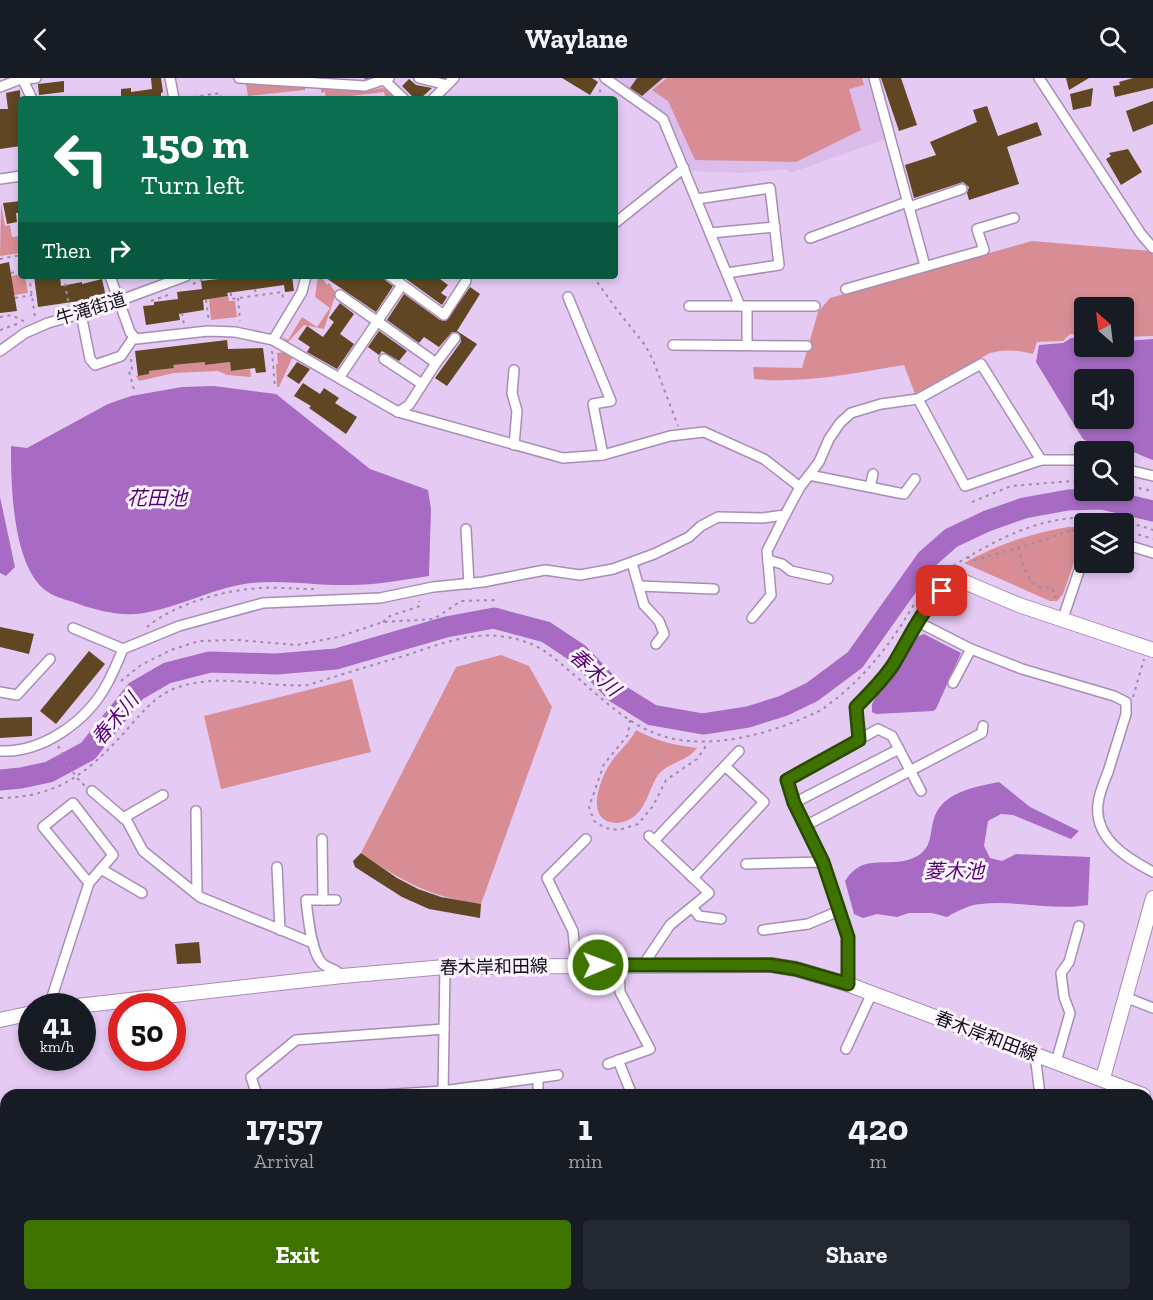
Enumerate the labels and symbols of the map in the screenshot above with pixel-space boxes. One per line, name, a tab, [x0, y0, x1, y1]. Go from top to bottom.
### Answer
street label: 牛滝街道	[53, 288, 129, 330]
north arrow	[1074, 297, 1134, 357]
water label: 花田池	[127, 486, 189, 510]
pin	[916, 565, 967, 616]
water label: 春木川	[565, 643, 627, 702]
water label: 春木川	[87, 687, 145, 750]
water label: 菱木池	[924, 859, 986, 883]
position arrow	[566, 933, 630, 997]
street label: 春木岸和田線	[440, 955, 548, 979]
speed limit sign: 50	[108, 993, 186, 1071]
street label: 春木岸和田線	[932, 1006, 1040, 1066]

